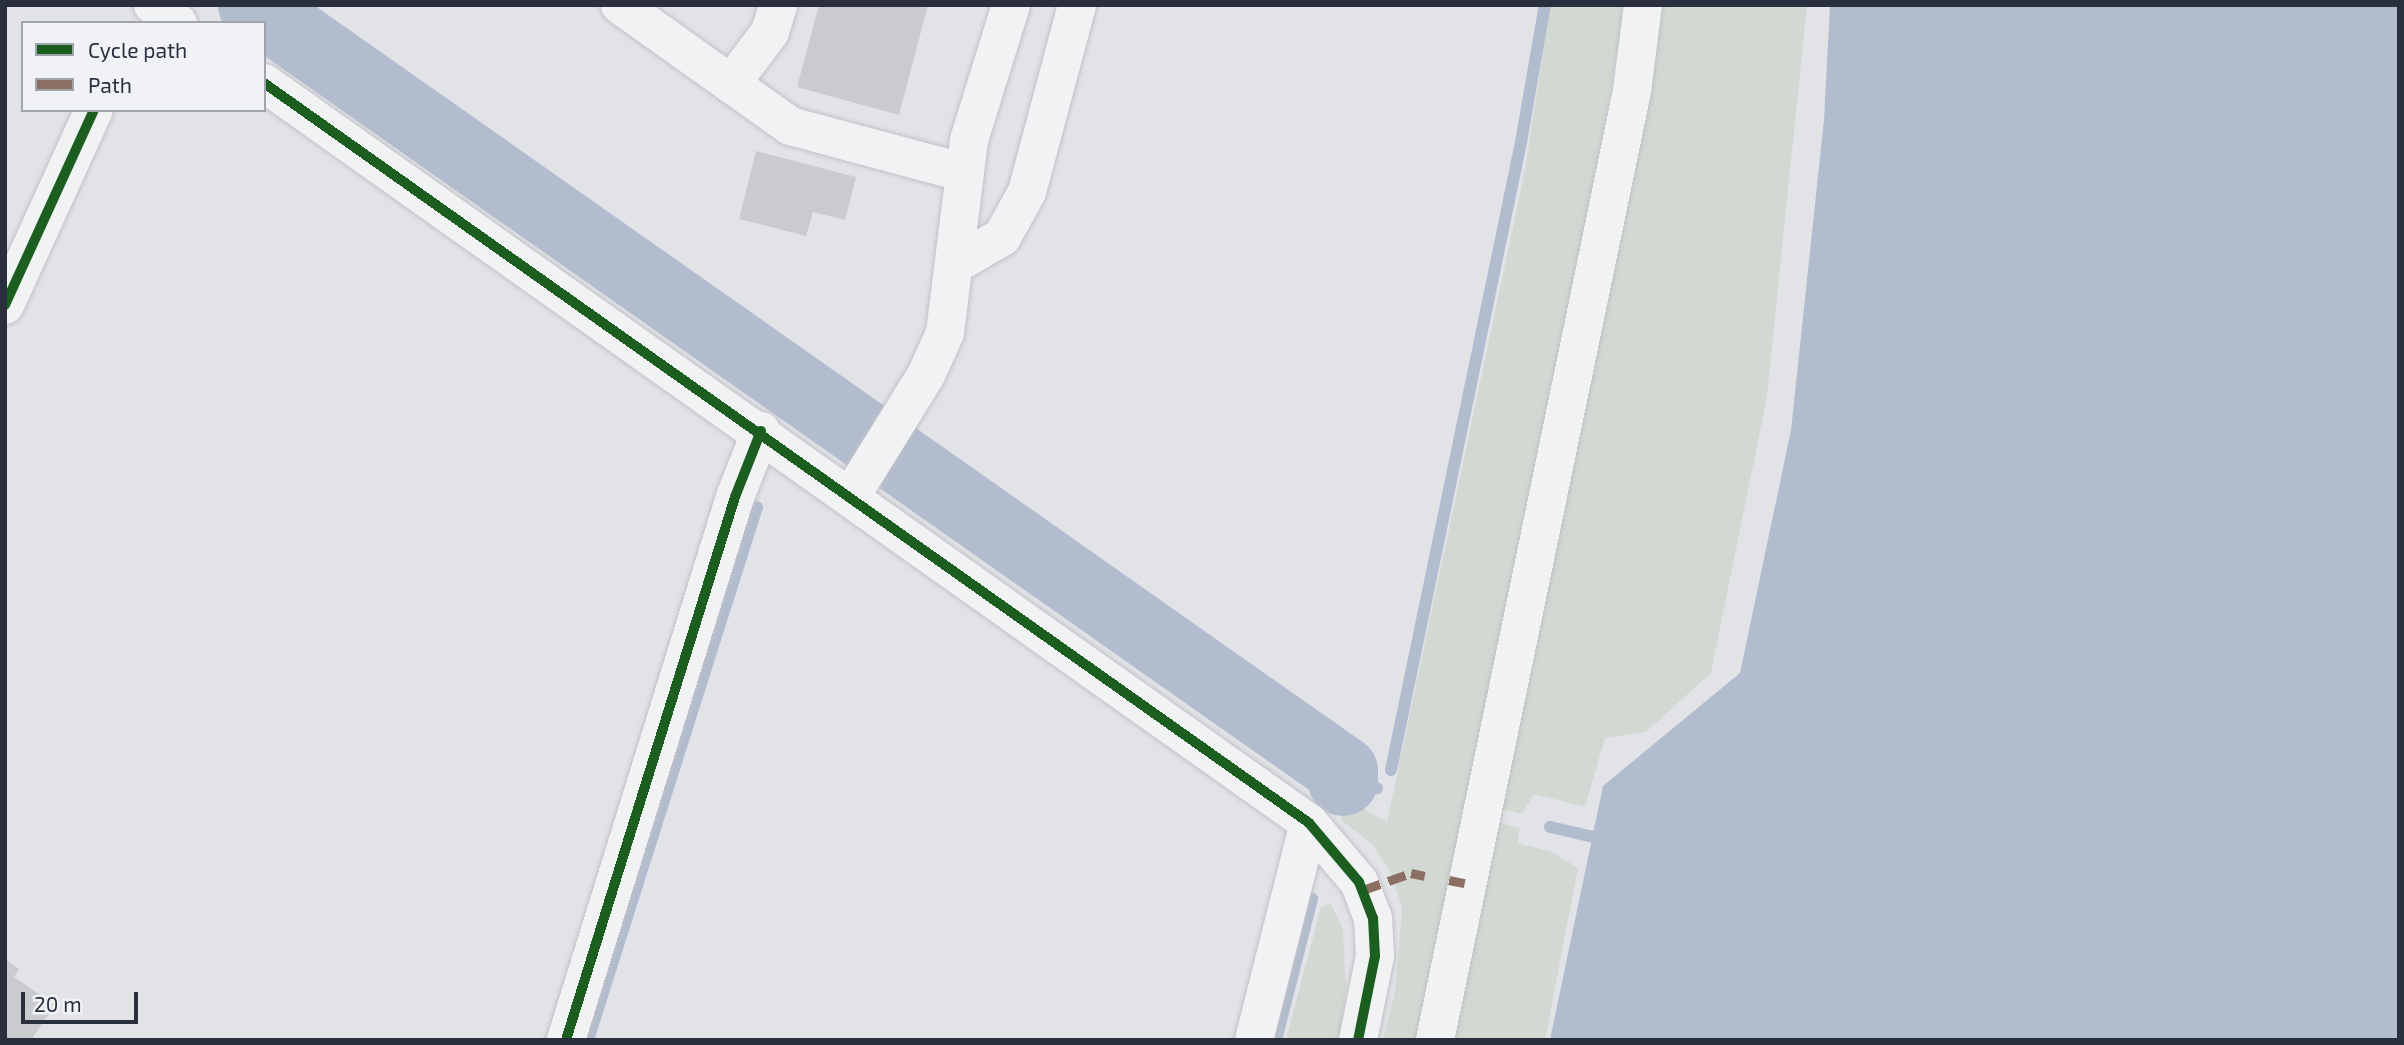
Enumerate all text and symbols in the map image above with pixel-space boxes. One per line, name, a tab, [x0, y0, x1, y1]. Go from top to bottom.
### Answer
legend	[21, 21, 266, 112]
text: Cycle path	[88, 37, 187, 62]
text: Path	[88, 72, 132, 97]
scale bar	[24, 978, 142, 1022]
text: 20 m	[34, 991, 82, 1016]

